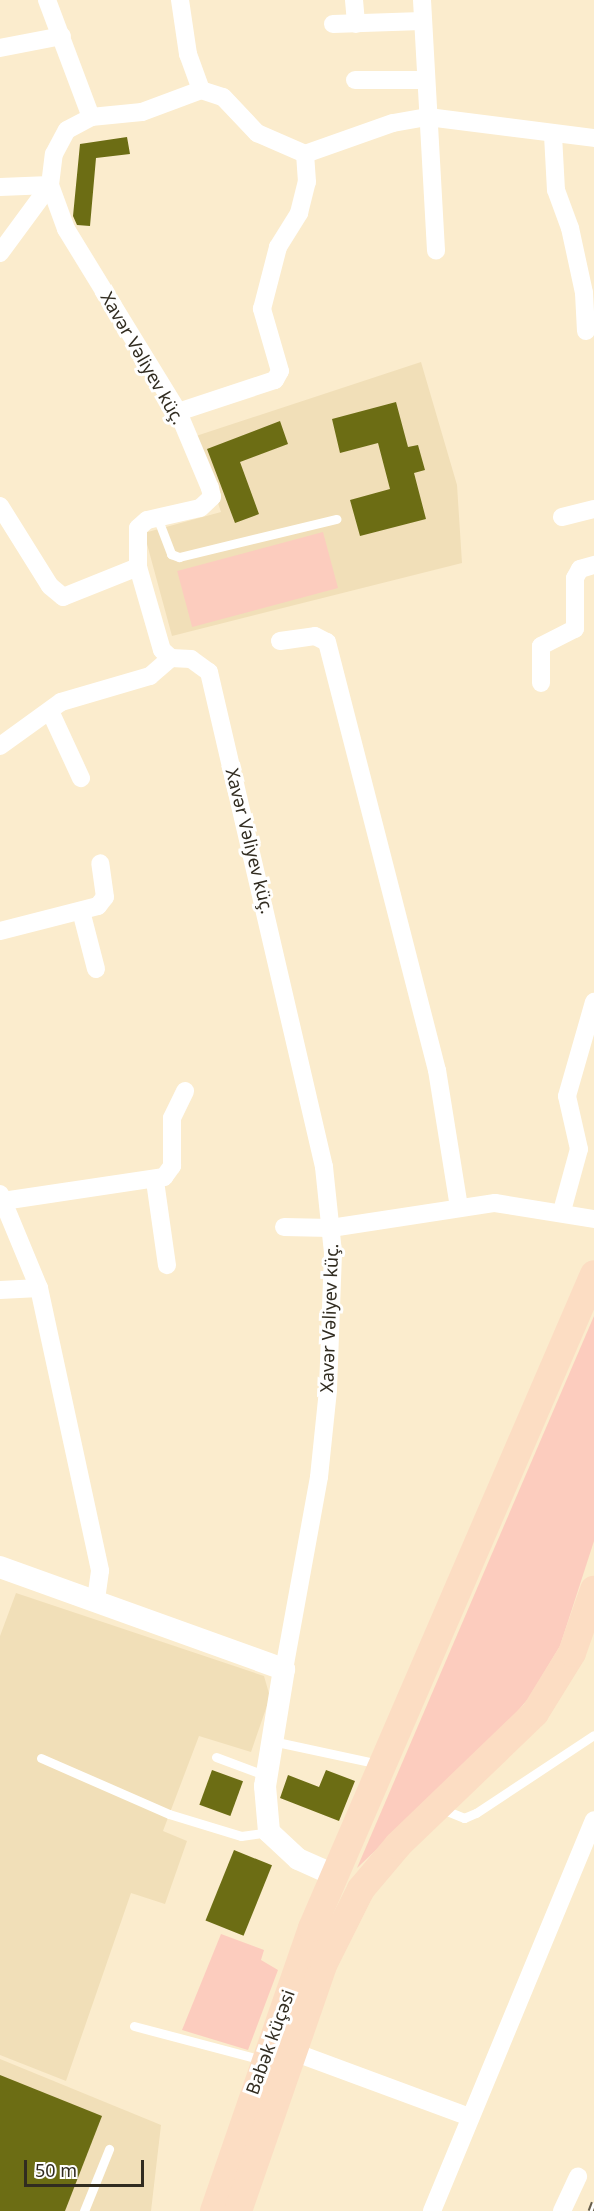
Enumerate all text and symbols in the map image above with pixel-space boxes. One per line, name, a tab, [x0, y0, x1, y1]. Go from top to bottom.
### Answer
street label: Xavər Vəliyev küç.	[96, 288, 190, 428]
street label: Xavər Vəliyev küç.	[221, 766, 279, 916]
street label: Xavər Vəliyev küç.	[316, 1243, 342, 1393]
street label: Babək küçəsi	[241, 1987, 299, 2097]
scale bar	[27, 2148, 147, 2186]
text: 50 m	[35, 2158, 77, 2182]

